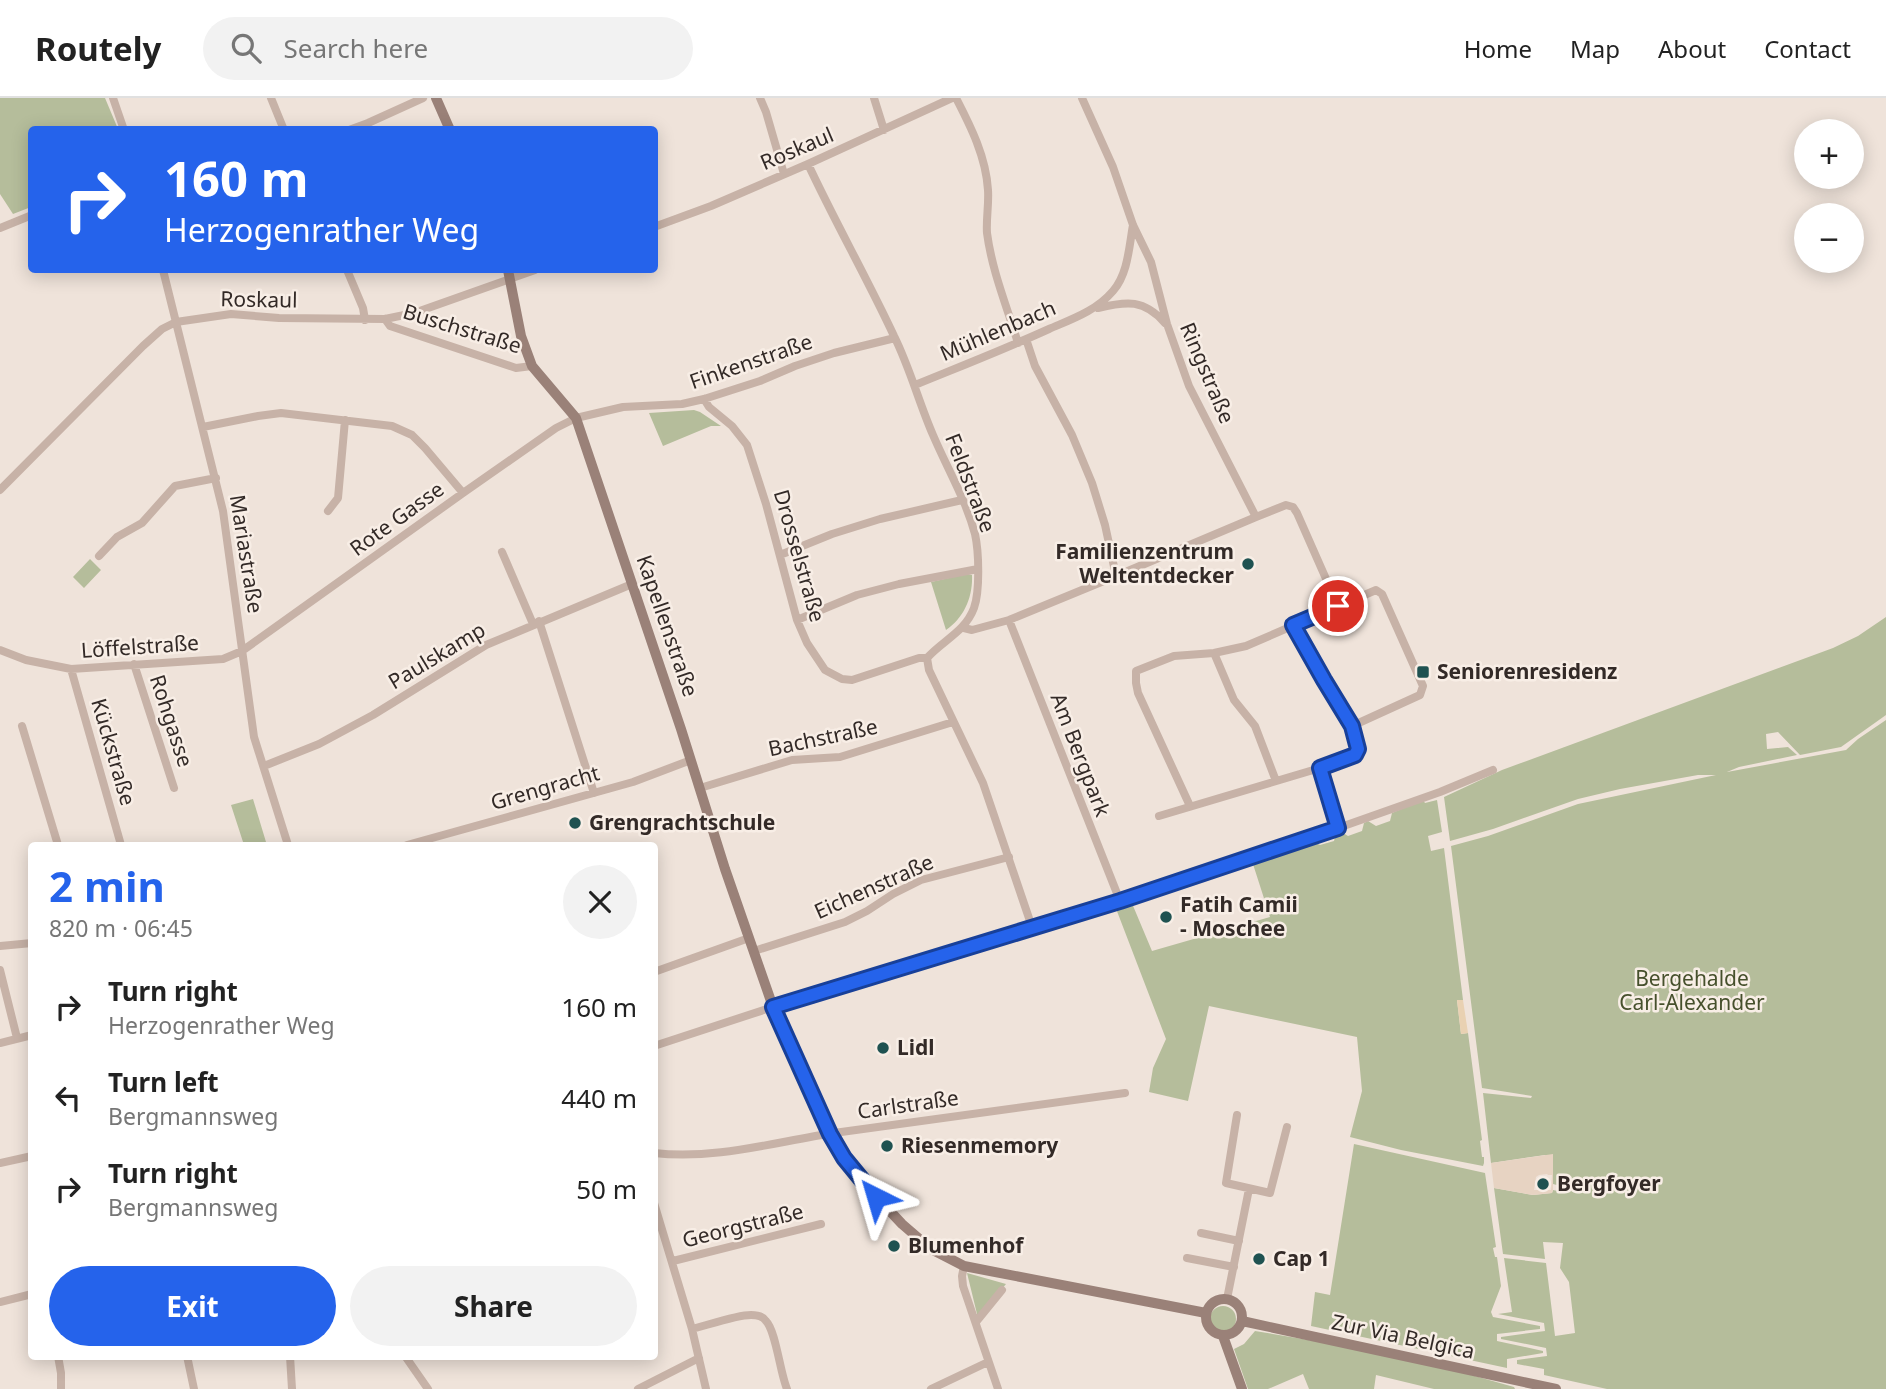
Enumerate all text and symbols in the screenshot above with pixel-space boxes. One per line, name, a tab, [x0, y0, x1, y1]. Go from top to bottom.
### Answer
search box	[203, 17, 693, 80]
text: Routely	[35, 26, 161, 71]
icon: search	[227, 29, 265, 67]
text: Search here	[283, 30, 428, 66]
text: Home	[1464, 32, 1532, 65]
text: Map	[1570, 32, 1620, 65]
text: About	[1658, 32, 1726, 65]
text: Contact	[1764, 32, 1851, 65]
map controls	[1794, 119, 1864, 273]
button: +	[1794, 119, 1864, 189]
street label: Roskaul	[756, 120, 838, 176]
text: 160 m	[164, 145, 309, 211]
icon: right	[49, 154, 140, 245]
button: −	[1794, 203, 1864, 273]
text: Herzogenrather Weg	[164, 208, 479, 251]
street label: Roskaul	[220, 284, 298, 314]
street label: Mühlenbach	[936, 293, 1060, 367]
street label: Buschstraße	[400, 297, 525, 359]
street label: Ringstraße	[1174, 318, 1242, 427]
street label: Finkenstraße	[686, 327, 816, 395]
street label: Feldstraße	[939, 429, 1003, 536]
street label: Rote Gasse	[344, 475, 449, 562]
street label: Drosselstraße	[768, 486, 832, 625]
street label: Mariastraße	[224, 493, 270, 615]
place label: Familienzentrum Weltentdecker	[1055, 537, 1235, 589]
street label: Kapellenstraße	[631, 551, 705, 700]
marker: Familienzentrum Weltentdecker	[1240, 556, 1256, 572]
pin	[1308, 576, 1368, 636]
icon: arrive	[1319, 587, 1357, 625]
street label: Paulskamp	[383, 615, 490, 695]
street label: Löffelstraße	[80, 628, 200, 664]
place label: Seniorenresidenz	[1437, 657, 1617, 685]
marker: Seniorenresidenz	[1415, 664, 1431, 680]
street label: Rohgasse	[144, 671, 200, 770]
street label: Am Bergpark	[1045, 689, 1118, 821]
street label: Kückstraße	[85, 695, 143, 808]
street label: Bachstraße	[765, 712, 880, 762]
street label: Grengracht	[487, 758, 603, 816]
place label: Grengrachtschule	[589, 808, 775, 836]
marker: Grengrachtschule	[567, 815, 583, 831]
street label: Eichenstraße	[810, 847, 938, 925]
text: 2 min	[49, 857, 165, 914]
button: close	[563, 865, 637, 939]
place label: Fatih Camii - Moschee	[1180, 890, 1298, 942]
marker: Fatih Camii - Moschee	[1158, 909, 1174, 925]
text: 820 m · 06:45	[49, 912, 193, 944]
park label: Bergehalde Carl-Alexander	[1619, 964, 1765, 1016]
text: Turn right	[108, 973, 238, 1009]
icon: right	[49, 988, 87, 1026]
text: 160 m	[561, 989, 637, 1025]
text: Herzogenrather Weg	[108, 1009, 335, 1041]
place label: Lidl	[897, 1033, 935, 1061]
marker: Lidl	[875, 1040, 891, 1056]
text: Turn left	[108, 1064, 219, 1100]
icon: left	[49, 1079, 87, 1117]
text: 440 m	[561, 1080, 637, 1116]
street label: Carlstraße	[855, 1083, 960, 1125]
text: Bergmannsweg	[108, 1100, 278, 1132]
place label: Riesenmemory	[901, 1131, 1058, 1159]
marker: Riesenmemory	[879, 1138, 895, 1154]
text: Turn right	[108, 1155, 238, 1191]
position arrow	[839, 1160, 913, 1234]
place label: Bergfoyer	[1557, 1169, 1661, 1197]
icon: right	[49, 1170, 87, 1208]
text: 50 m	[576, 1171, 637, 1207]
marker: Bergfoyer	[1535, 1176, 1551, 1192]
text: Bergmannsweg	[108, 1191, 278, 1223]
street label: Georgstraße	[679, 1196, 806, 1254]
place label: Blumenhof	[908, 1231, 1025, 1259]
marker: Blumenhof	[886, 1238, 902, 1254]
place label: Cap 1	[1273, 1244, 1330, 1272]
marker: Cap 1	[1251, 1251, 1267, 1267]
button: Exit	[49, 1266, 336, 1346]
button: Share	[350, 1266, 637, 1346]
street label: Zur Via Belgica	[1329, 1307, 1477, 1365]

